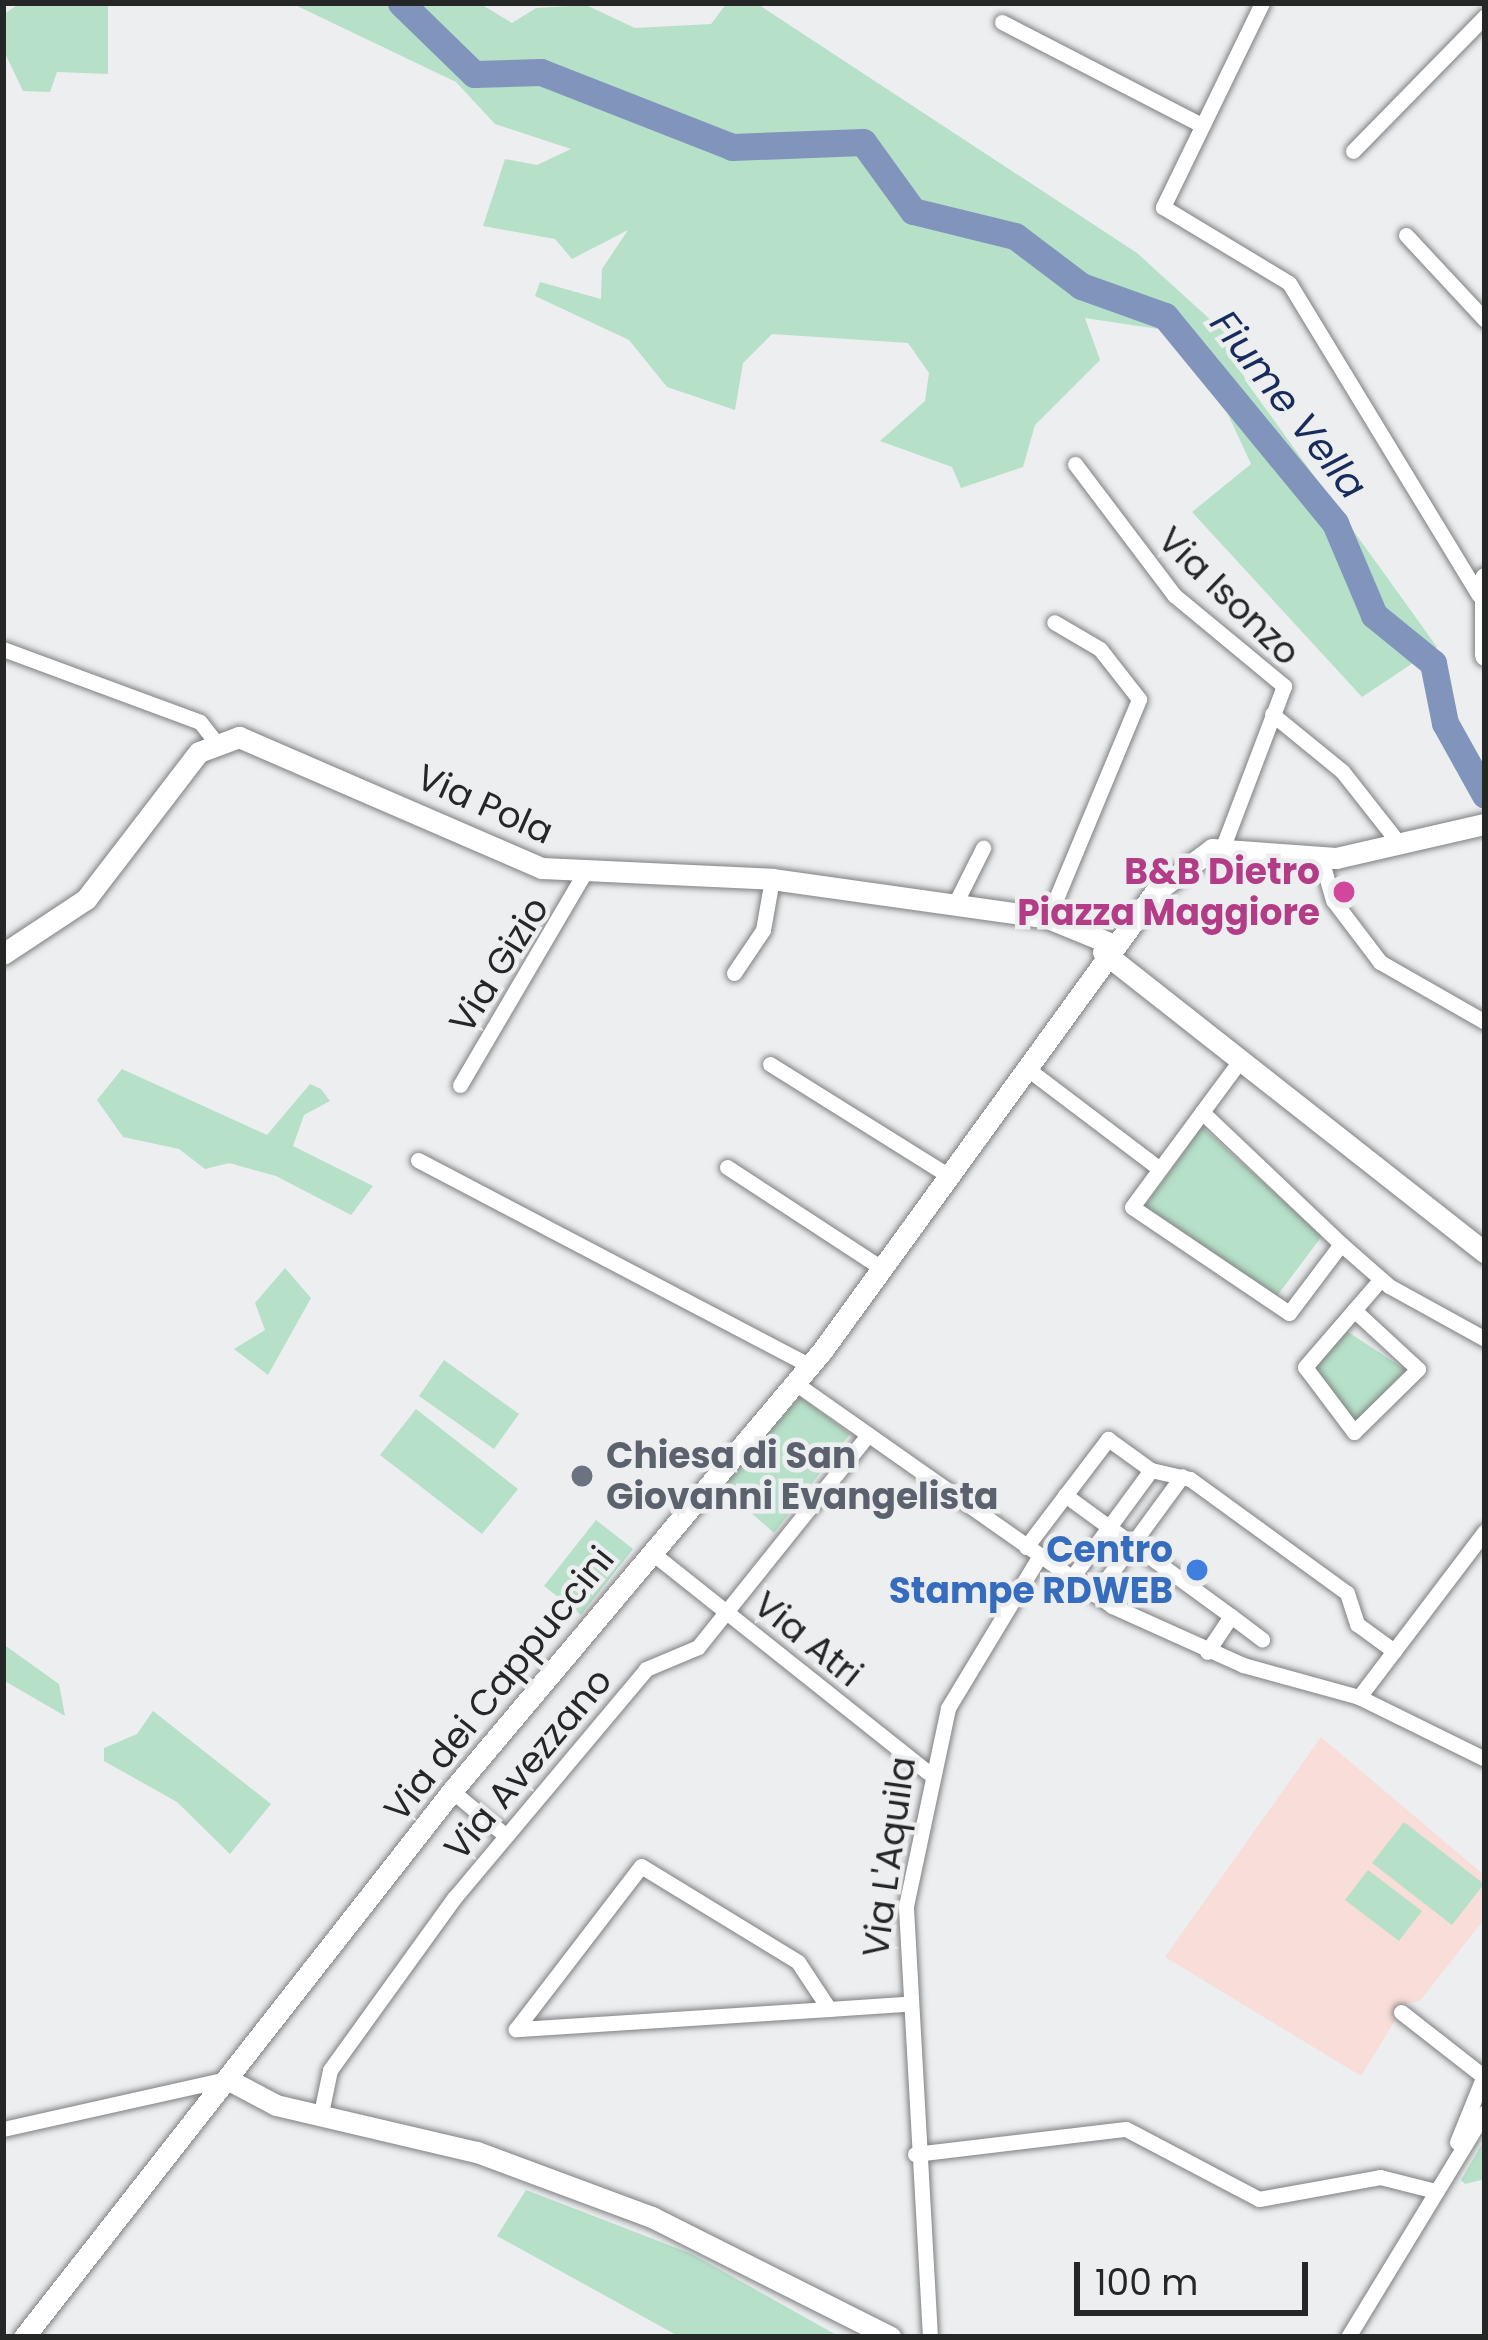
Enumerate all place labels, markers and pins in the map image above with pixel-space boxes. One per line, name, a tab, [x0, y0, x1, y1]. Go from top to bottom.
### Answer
place label: B&B Dietro Piazza Maggiore	[1017, 849, 1320, 934]
marker: B&B Dietro Piazza Maggiore	[1331, 879, 1357, 905]
place label: Chiesa di San Giovanni Evangelista	[606, 1433, 998, 1518]
marker: Chiesa di San Giovanni Evangelista	[569, 1463, 595, 1489]
place label: Centro Stampe RDWEB	[889, 1527, 1173, 1612]
marker: Centro Stampe RDWEB	[1184, 1557, 1210, 1583]

